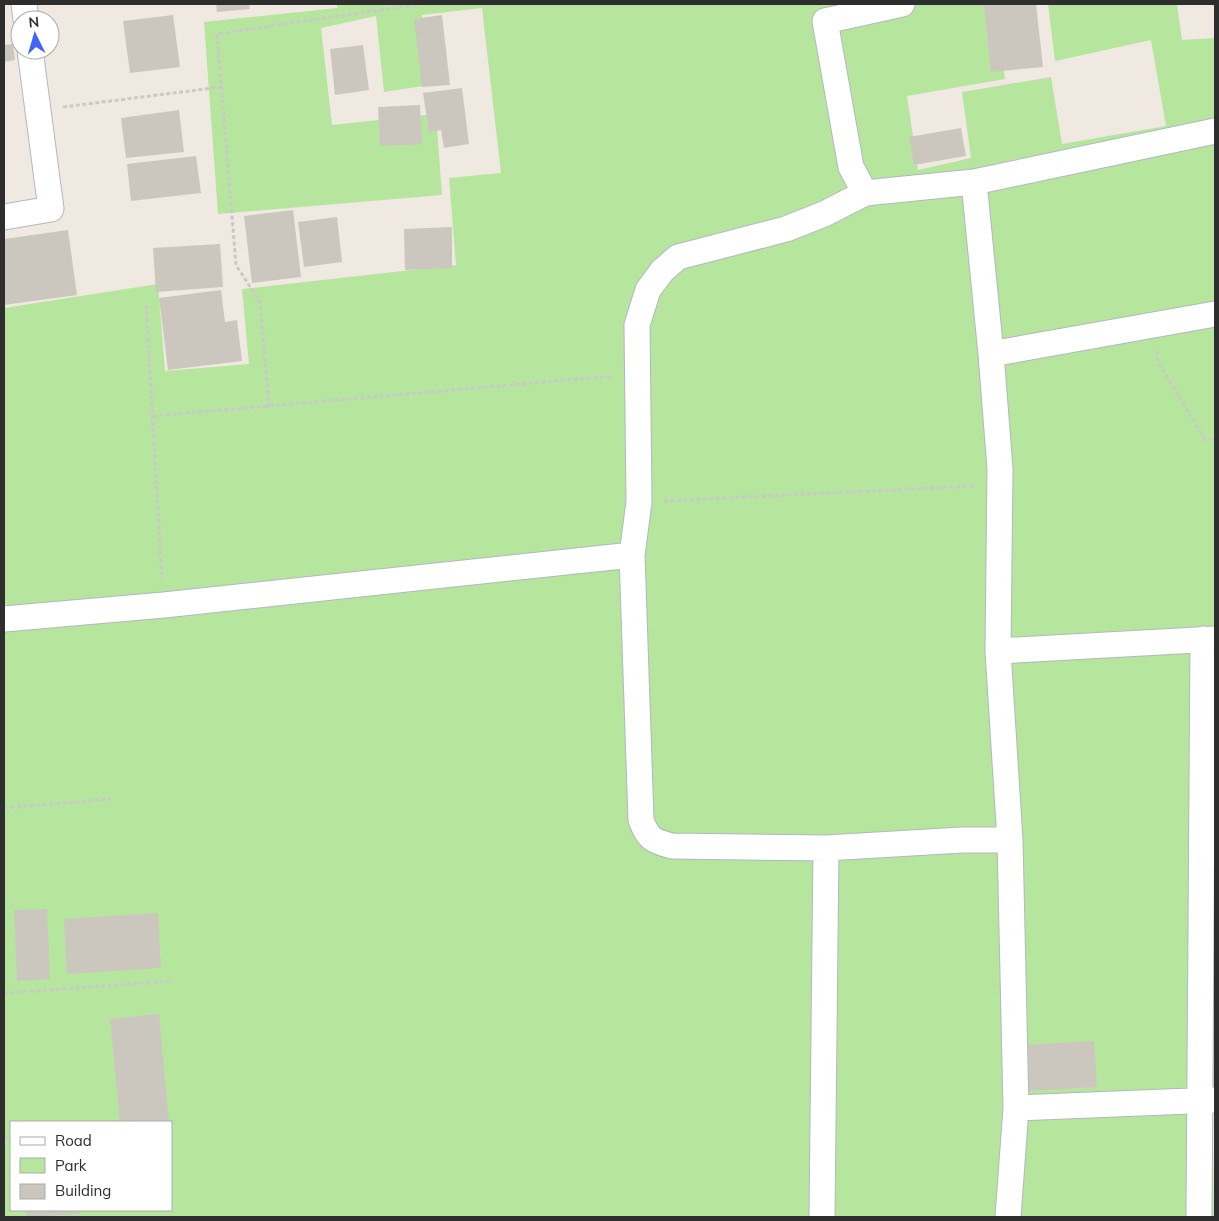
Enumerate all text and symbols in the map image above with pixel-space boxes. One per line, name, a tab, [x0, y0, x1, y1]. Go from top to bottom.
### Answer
north arrow	[10, 10, 60, 60]
text: N	[28, 13, 40, 31]
legend	[10, 1121, 172, 1211]
text: Road	[55, 1131, 92, 1150]
text: Park	[55, 1156, 87, 1175]
text: Building	[55, 1181, 111, 1200]

